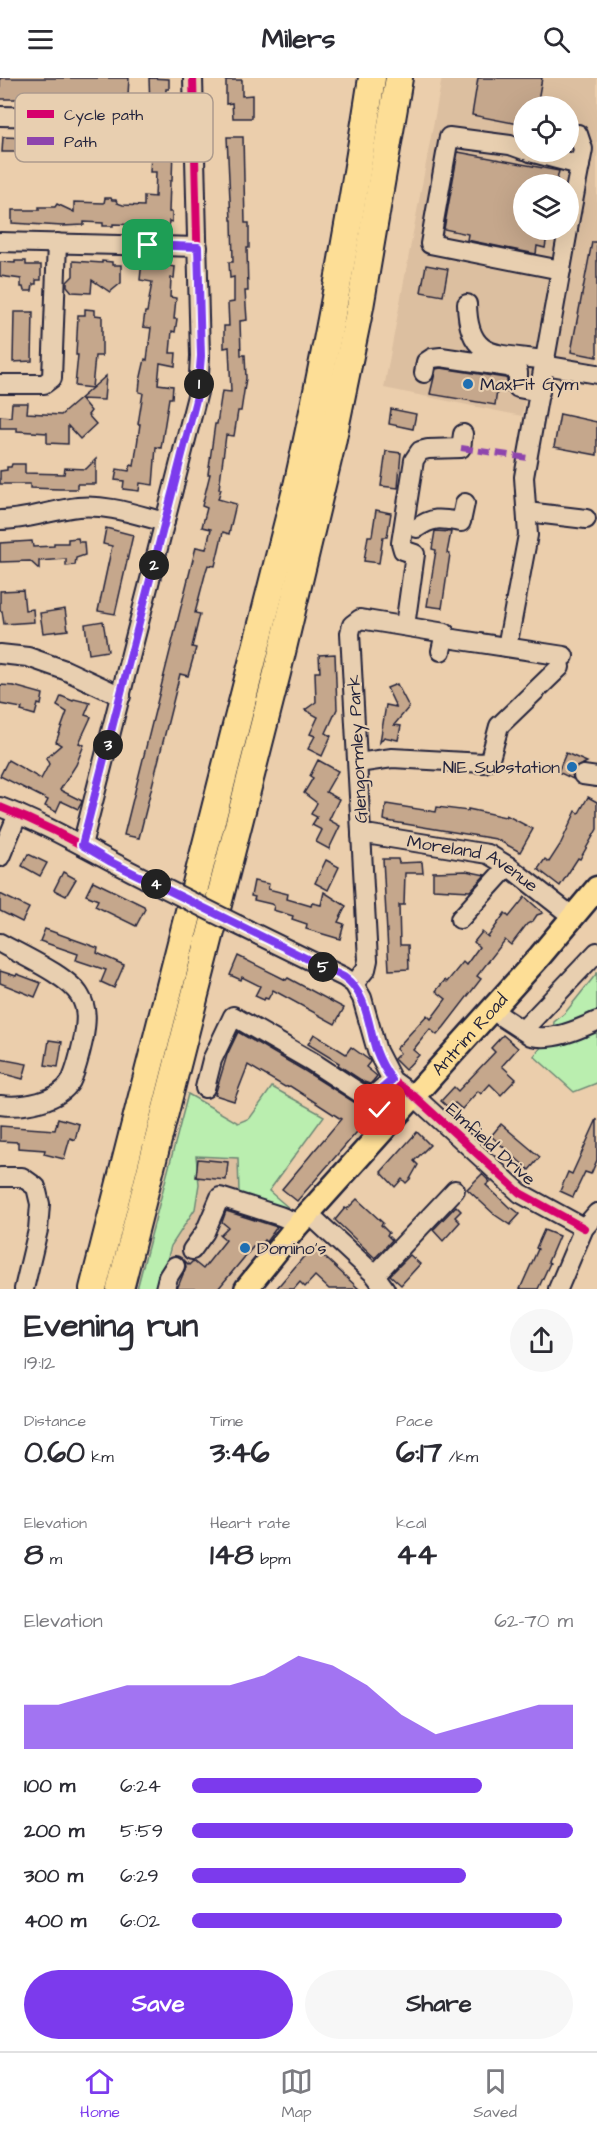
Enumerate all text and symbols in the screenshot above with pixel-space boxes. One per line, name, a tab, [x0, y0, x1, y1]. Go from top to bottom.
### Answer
text: Milers	[262, 20, 335, 58]
icon: menu	[24, 23, 57, 56]
icon: search	[540, 23, 573, 56]
legend	[15, 93, 213, 162]
map controls	[513, 96, 579, 240]
button: locate	[513, 96, 579, 162]
text: Cycle path	[64, 104, 143, 127]
text: Path	[64, 131, 97, 153]
button: layers	[513, 174, 579, 240]
pin	[122, 219, 173, 270]
icon: arrive	[131, 228, 164, 261]
pin: 1	[184, 369, 214, 399]
place label: MaxFit Gym	[480, 372, 579, 398]
text: 1	[198, 373, 200, 395]
marker: MaxFit Gym	[461, 377, 475, 391]
pin: 2	[139, 550, 169, 580]
text: 2	[149, 554, 159, 576]
street label: Glengormley Park	[341, 674, 375, 824]
pin: 3	[93, 730, 123, 760]
text: 3	[104, 734, 112, 756]
place label: NIE Substation	[443, 755, 560, 780]
marker: NIE Substation	[565, 760, 579, 774]
street label: Moreland Avenue	[405, 829, 544, 898]
pin: 4	[141, 869, 171, 899]
text: 4	[151, 873, 161, 895]
pin: 5	[308, 952, 338, 982]
text: 5	[317, 956, 329, 978]
street label: Antrim Road	[426, 988, 514, 1081]
pin	[354, 1084, 405, 1135]
icon: check	[363, 1093, 396, 1126]
street label: Elmfield Drive	[440, 1097, 541, 1192]
place label: Domino's	[257, 1236, 327, 1261]
marker: Domino's	[238, 1241, 252, 1255]
text: Evening run	[24, 1303, 198, 1349]
button: share	[510, 1309, 573, 1372]
text: 19:12	[24, 1349, 55, 1377]
text: Distance	[24, 1410, 86, 1432]
text: Time	[210, 1410, 244, 1432]
text: Pace	[396, 1410, 433, 1432]
text: 0.60	[24, 1432, 85, 1474]
text: 3:46	[210, 1432, 270, 1474]
text: 6:17	[396, 1432, 442, 1474]
text: km	[85, 1446, 114, 1468]
text: /km	[442, 1446, 478, 1468]
text: Elevation	[24, 1512, 87, 1534]
text: Heart rate	[210, 1512, 290, 1534]
text: kcal	[396, 1512, 427, 1534]
text: 8	[24, 1534, 43, 1576]
text: 148	[210, 1534, 254, 1576]
text: 44	[396, 1534, 437, 1576]
text: m	[43, 1548, 62, 1570]
text: bpm	[254, 1548, 290, 1570]
text: Elevation	[24, 1607, 103, 1635]
text: 62–70 m	[494, 1607, 573, 1635]
text: 100 m	[24, 1772, 75, 1800]
text: 6:24	[120, 1772, 161, 1800]
text: 200 m	[24, 1817, 84, 1845]
text: 5:59	[120, 1817, 163, 1845]
text: 300 m	[24, 1862, 83, 1890]
text: 6:29	[120, 1862, 159, 1890]
text: 400 m	[24, 1907, 86, 1935]
text: 6:02	[120, 1907, 160, 1935]
button: Save	[24, 1970, 293, 2039]
button: Share	[305, 1970, 573, 2039]
tab: Home	[80, 2065, 120, 2123]
tab: Map	[280, 2065, 313, 2123]
tab: Saved	[473, 2065, 517, 2123]

